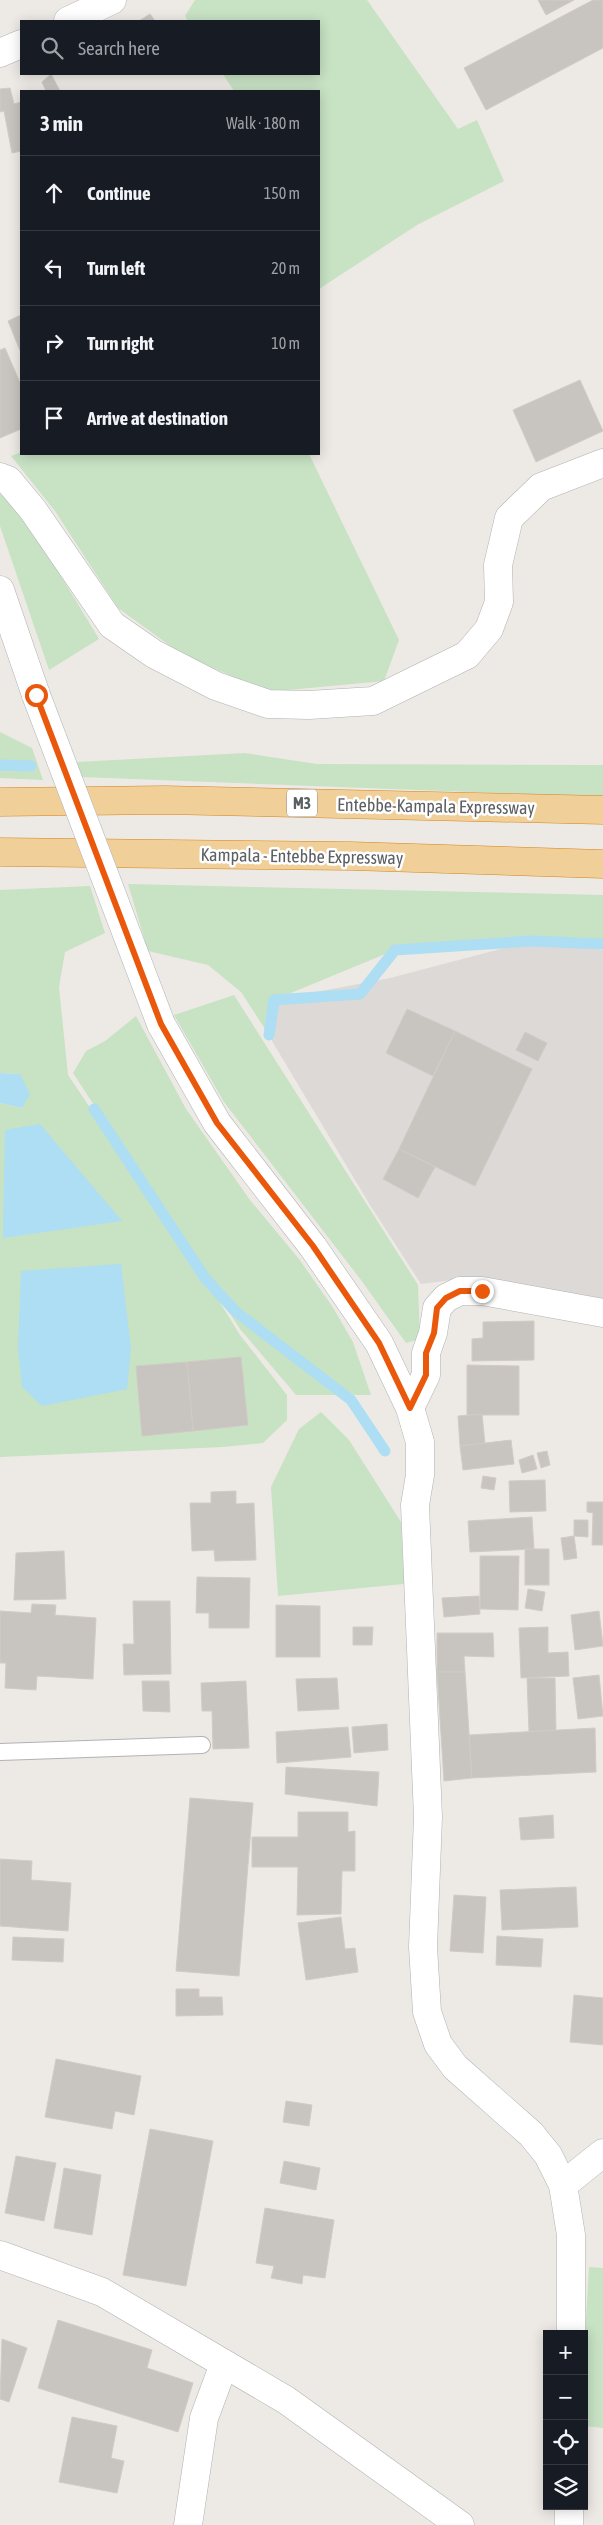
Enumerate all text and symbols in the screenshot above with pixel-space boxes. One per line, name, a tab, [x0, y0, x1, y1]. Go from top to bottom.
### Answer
search box	[20, 20, 320, 75]
icon: search	[38, 34, 66, 62]
text: Search here	[78, 37, 160, 59]
text: 3 min	[40, 111, 83, 135]
text: Walk · 180 m	[226, 114, 300, 132]
icon: ahead	[40, 179, 68, 207]
text: Continue	[87, 182, 151, 204]
text: 150 m	[264, 184, 300, 202]
icon: left	[40, 254, 68, 282]
text: Turn left	[87, 257, 145, 279]
text: 20 m	[271, 259, 300, 277]
icon: right	[40, 329, 68, 357]
text: Turn right	[87, 332, 154, 354]
text: 10 m	[271, 334, 300, 352]
icon: arrive	[40, 404, 68, 432]
text: Arrive at destination	[87, 407, 228, 429]
route start	[25, 684, 48, 707]
road number: M3	[287, 790, 317, 816]
street label: Entebbe-Kampala Expressway	[337, 794, 535, 818]
street label: Kampala - Entebbe Expressway	[201, 844, 403, 868]
route end	[471, 1280, 494, 1303]
map controls	[543, 2330, 588, 2510]
button: +	[543, 2330, 588, 2375]
button: −	[543, 2375, 588, 2420]
button: locate	[543, 2420, 588, 2465]
button: layers	[543, 2465, 588, 2510]

